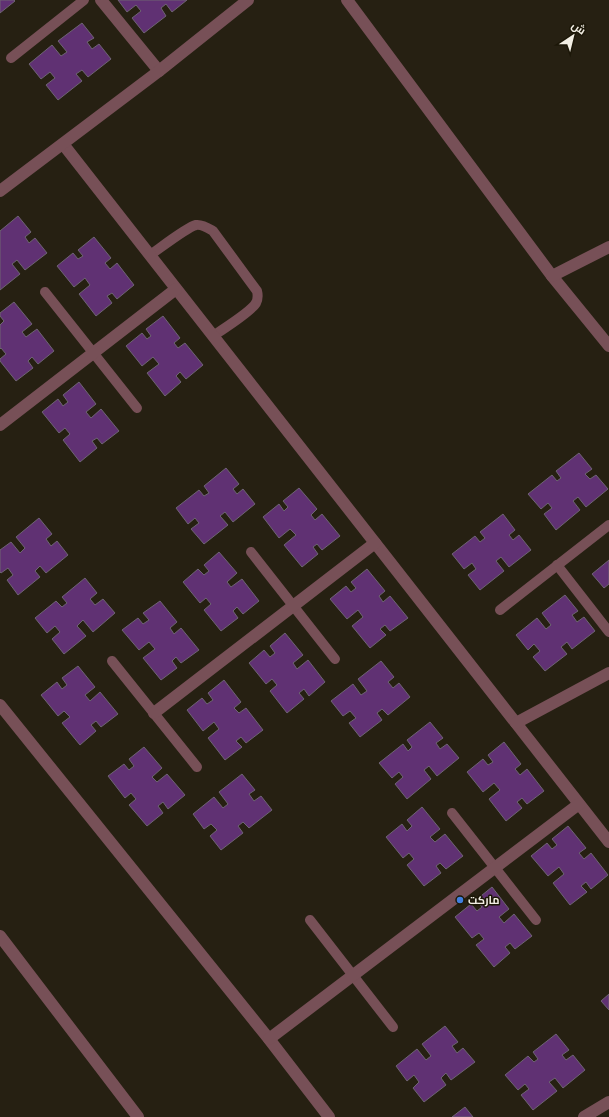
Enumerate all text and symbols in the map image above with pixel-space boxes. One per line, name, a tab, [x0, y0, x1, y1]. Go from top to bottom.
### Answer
north arrow	[553, 16, 593, 56]
text: ش	[569, 19, 588, 38]
place label: ماركت	[468, 894, 500, 907]
marker: ماركت	[455, 895, 465, 905]

